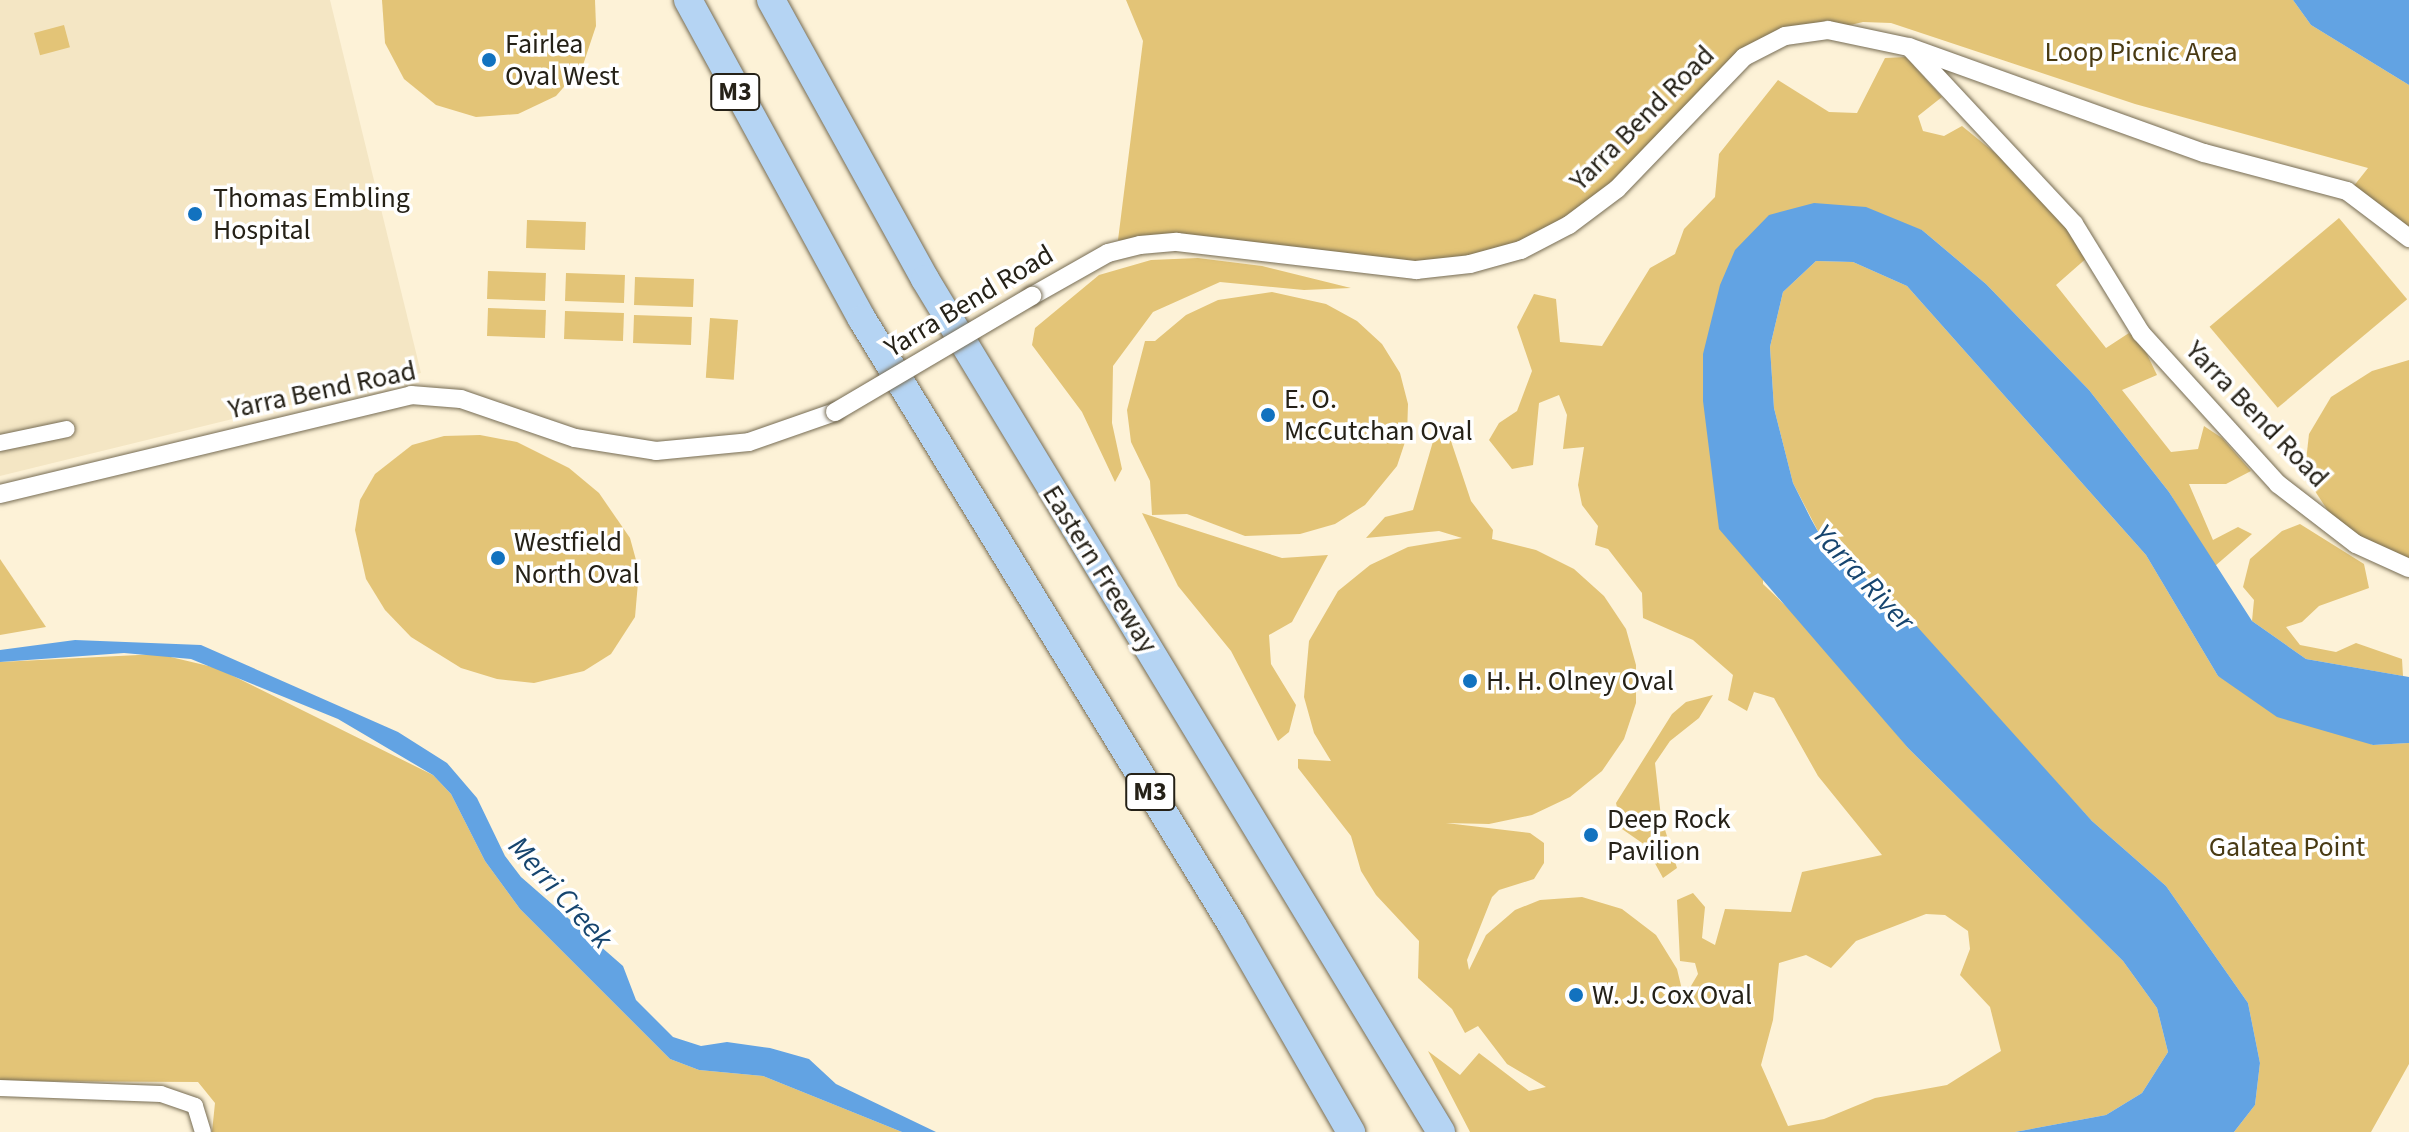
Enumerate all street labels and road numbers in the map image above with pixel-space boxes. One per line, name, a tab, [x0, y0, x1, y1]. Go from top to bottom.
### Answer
street label: Yarra Bend Road	[1563, 39, 1721, 197]
road number: M3	[709, 70, 761, 114]
street label: Yarra Bend Road	[879, 237, 1059, 365]
street label: Yarra Bend Road	[2179, 334, 2335, 494]
street label: Yarra Bend Road	[225, 354, 419, 426]
street label: Eastern Freeway	[1035, 479, 1165, 659]
road number: M3	[1124, 770, 1176, 814]

